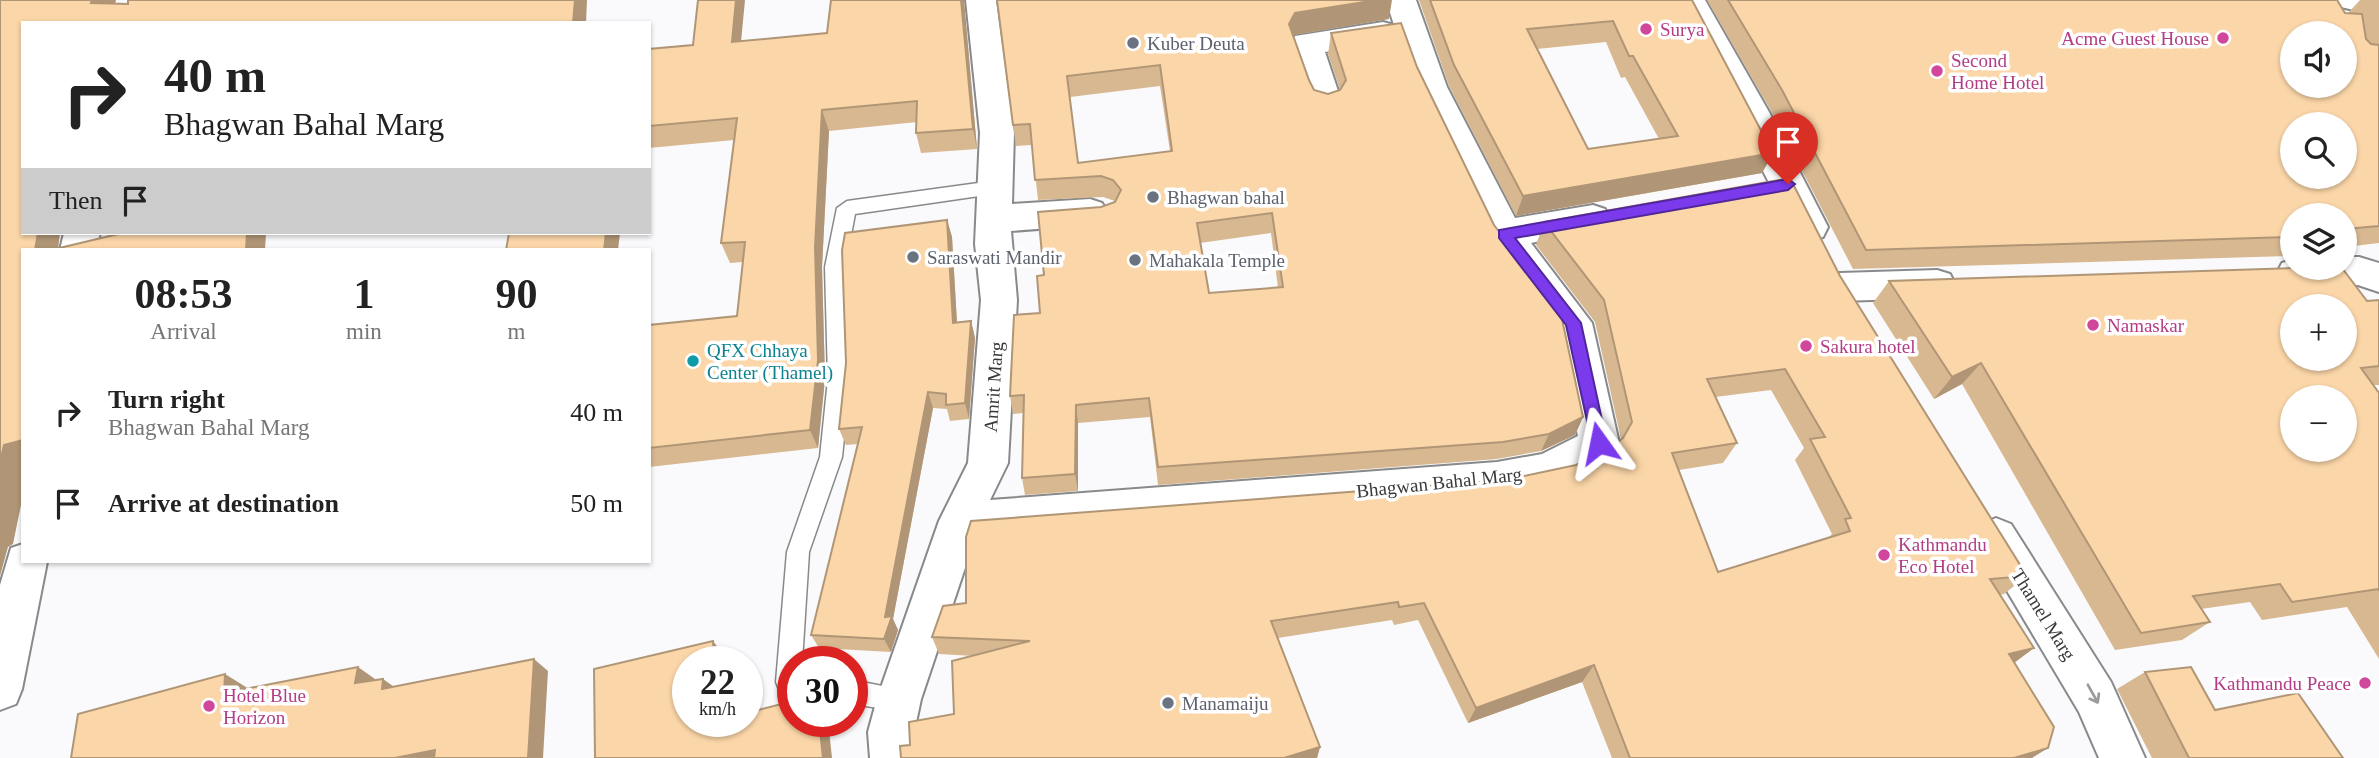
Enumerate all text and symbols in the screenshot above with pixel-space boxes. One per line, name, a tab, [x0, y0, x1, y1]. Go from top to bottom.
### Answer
place label: Surya	[1660, 19, 1705, 40]
marker: Surya	[1638, 21, 1654, 37]
map controls	[2280, 21, 2357, 462]
button: sound	[2280, 21, 2357, 98]
place label: Acme Guest House	[2061, 28, 2209, 49]
marker: Acme Guest House	[2215, 30, 2231, 46]
place label: Kuber Deuta	[1147, 33, 1245, 54]
marker: Kuber Deuta	[1125, 35, 1141, 51]
text: 40 m	[164, 48, 266, 103]
icon: right	[49, 49, 140, 140]
place label: Second Home Hotel	[1951, 50, 2044, 93]
marker: Second Home Hotel	[1929, 63, 1945, 79]
text: Bhagwan Bahal Marg	[164, 106, 444, 142]
pin	[1758, 112, 1818, 184]
button: search	[2280, 112, 2357, 189]
icon: arrive	[1769, 123, 1807, 161]
icon: arrive	[116, 182, 154, 220]
text: Then	[49, 186, 102, 215]
place label: Bhagwan bahal	[1167, 187, 1285, 208]
marker: Bhagwan bahal	[1145, 189, 1161, 205]
button: layers	[2280, 203, 2357, 280]
place label: Saraswati Mandir	[927, 247, 1062, 268]
marker: Saraswati Mandir	[905, 249, 921, 265]
place label: Mahakala Temple	[1149, 250, 1285, 271]
marker: Mahakala Temple	[1127, 252, 1143, 268]
text: 08:53	[135, 271, 233, 317]
text: 1	[353, 271, 374, 317]
text: 90	[495, 271, 537, 317]
button: +	[2280, 294, 2357, 371]
place label: Namaskar	[2107, 315, 2185, 336]
marker: Namaskar	[2085, 317, 2101, 333]
text: Arrival	[150, 319, 217, 344]
text: min	[346, 319, 382, 344]
text: m	[507, 319, 525, 344]
place label: Sakura hotel	[1820, 336, 1916, 357]
marker: Sakura hotel	[1798, 338, 1814, 354]
place label: QFX Chhaya Center (Thamel)	[707, 340, 833, 384]
street label: Amrit Marg	[980, 340, 1007, 433]
marker: QFX Chhaya Center (Thamel)	[685, 353, 701, 369]
text: Turn right	[108, 385, 225, 414]
button: −	[2280, 385, 2357, 462]
icon: right	[49, 394, 87, 432]
text: 40 m	[570, 398, 623, 427]
position arrow	[1562, 406, 1636, 480]
text: Bhagwan Bahal Marg	[108, 415, 309, 440]
street label: Bhagwan Bahal Marg	[1355, 463, 1523, 502]
icon: arrive	[49, 485, 87, 523]
text: Arrive at destination	[108, 489, 339, 518]
text: 50 m	[570, 489, 623, 518]
place label: Kathmandu Eco Hotel	[1898, 534, 1987, 577]
marker: Kathmandu Eco Hotel	[1876, 547, 1892, 563]
street label: Thamel Marg	[2007, 565, 2080, 664]
speed limit sign: 30	[777, 646, 868, 737]
text: 22	[700, 663, 735, 702]
place label: Kathmandu Peace	[2213, 673, 2351, 694]
marker: Kathmandu Peace	[2357, 675, 2373, 691]
one-way arrow	[2087, 683, 2100, 704]
place label: Hotel Blue Horizon	[223, 685, 306, 728]
place label: Manamaiju	[1182, 693, 1269, 714]
marker: Manamaiju	[1160, 695, 1176, 711]
marker: Hotel Blue Horizon	[201, 698, 217, 714]
text: km/h	[699, 699, 736, 719]

